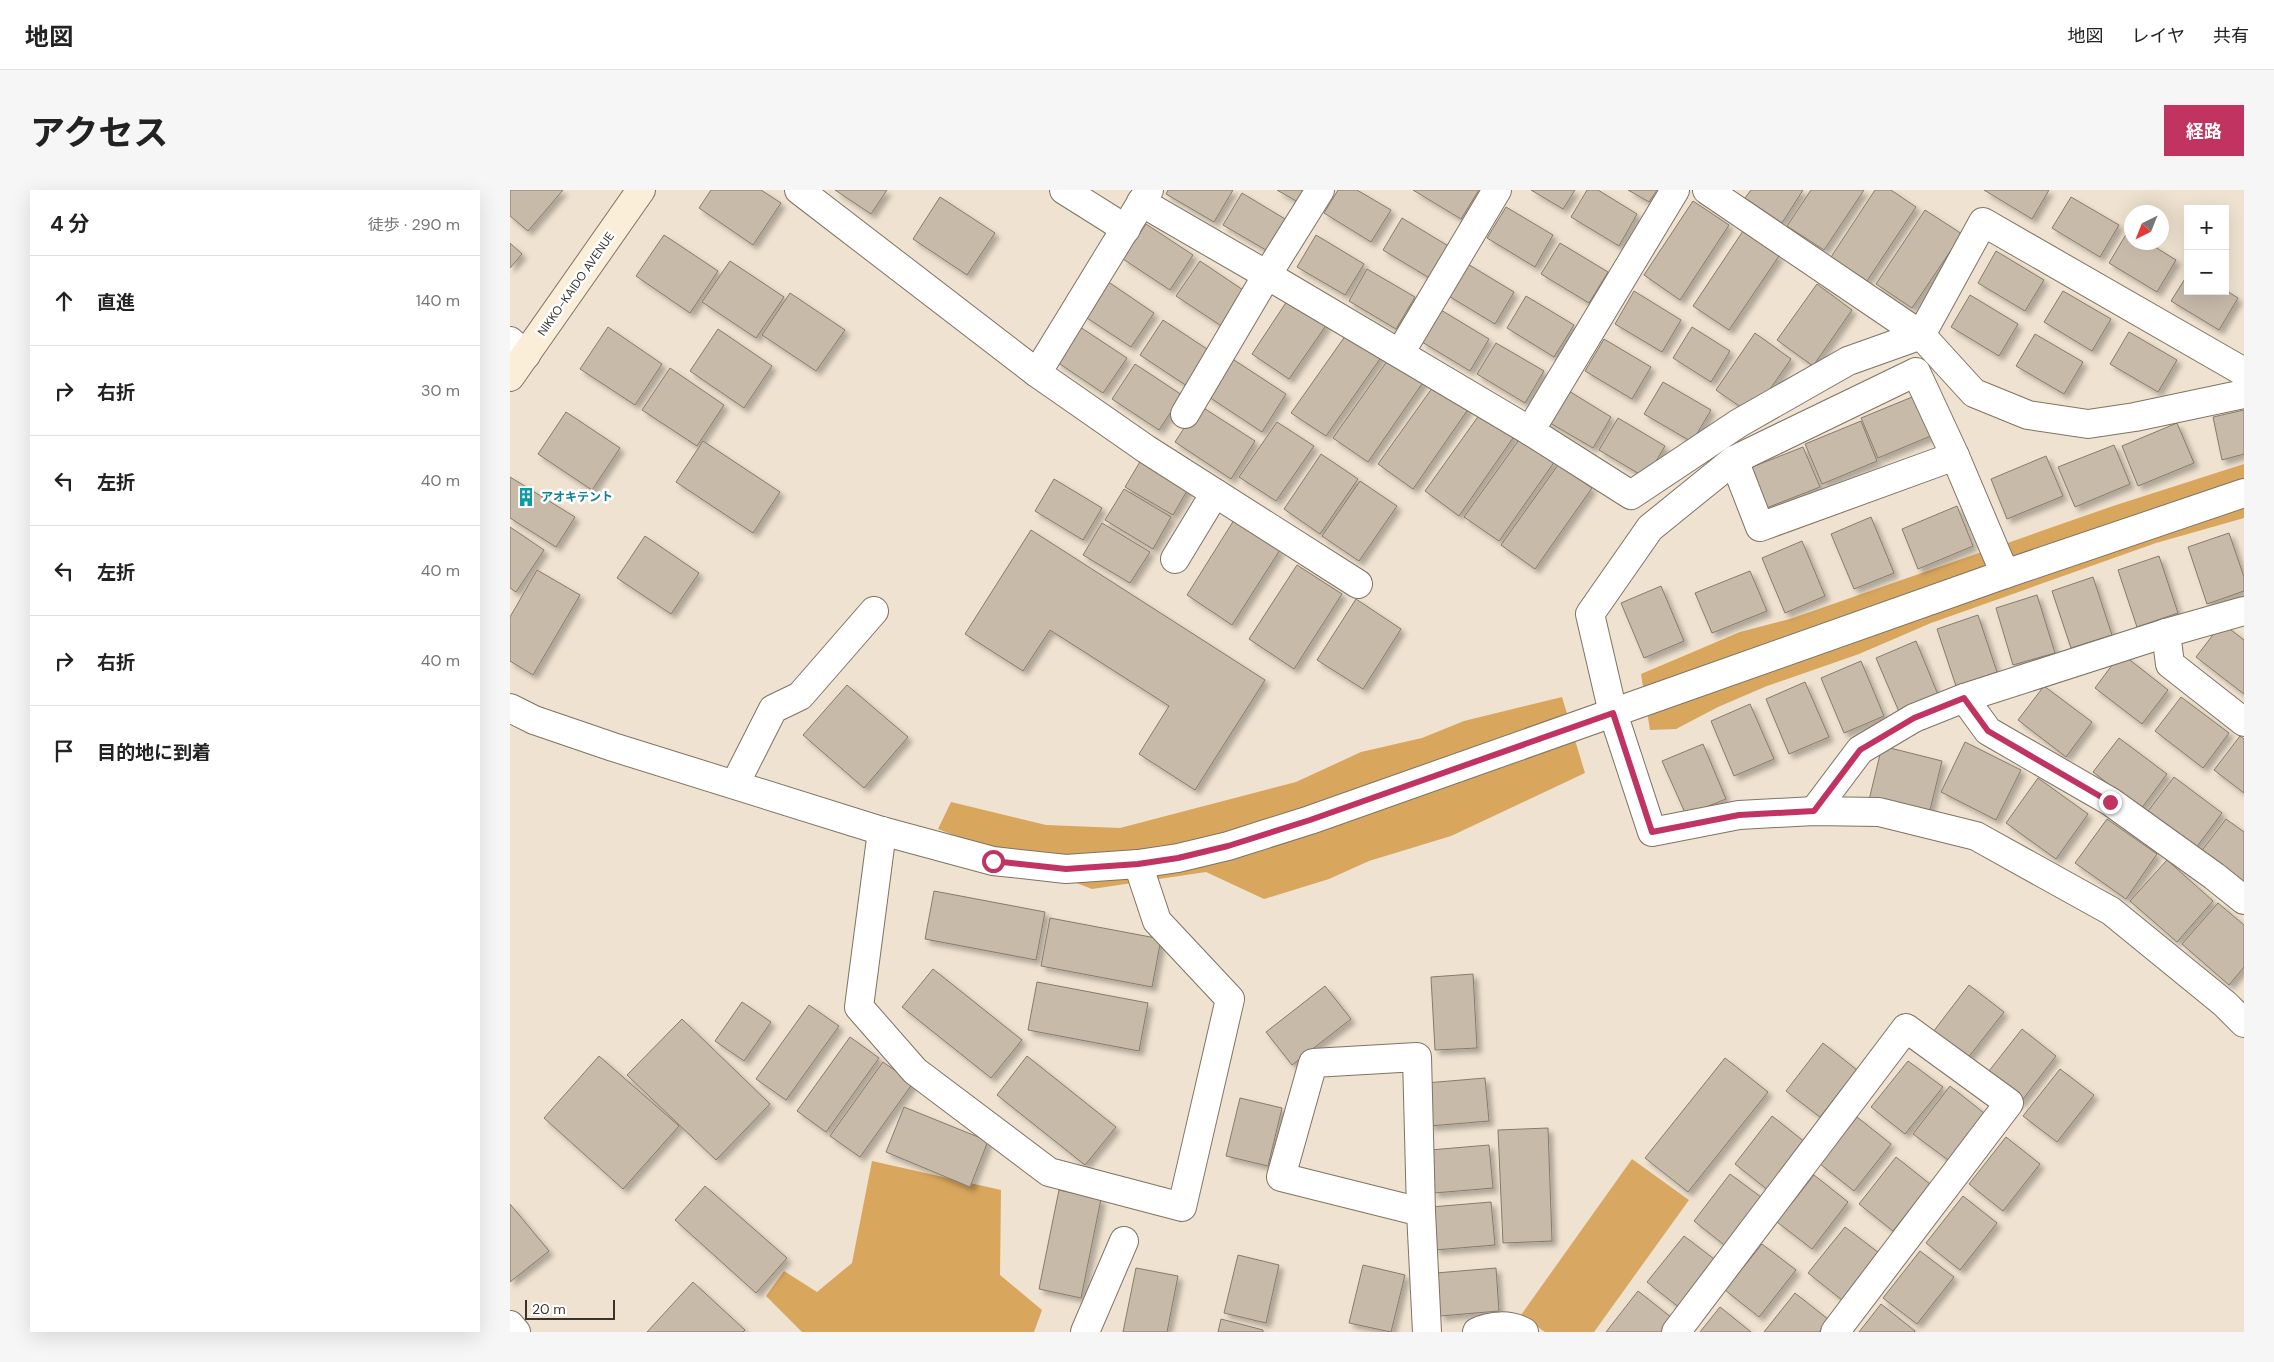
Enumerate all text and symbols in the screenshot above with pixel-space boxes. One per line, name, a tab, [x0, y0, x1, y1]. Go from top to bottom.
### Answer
text: 地図	[25, 21, 73, 52]
text: 地図	[2068, 24, 2104, 48]
text: レイヤ	[2132, 24, 2185, 48]
text: 共有	[2213, 24, 2249, 48]
button: 経路	[2164, 105, 2244, 156]
text: アクセス	[30, 110, 168, 156]
north arrow	[2124, 205, 2169, 250]
map controls	[2184, 205, 2229, 295]
button: +	[2184, 205, 2229, 250]
text: 4 分	[50, 210, 90, 238]
text: 徒歩 · 290 m	[368, 214, 460, 235]
street label: NIKKO-KAIDO AVENUE	[534, 229, 618, 339]
button: −	[2184, 250, 2229, 295]
icon: ahead	[50, 287, 78, 315]
text: 直進	[97, 290, 135, 315]
text: 140 m	[416, 290, 460, 311]
icon: right	[50, 377, 78, 405]
text: 右折	[97, 380, 135, 405]
text: 30 m	[421, 380, 460, 401]
icon: left	[50, 467, 78, 495]
text: 左折	[97, 470, 135, 495]
text: 40 m	[421, 470, 460, 491]
building icon: アオキテント	[515, 486, 537, 508]
place label: アオキテント	[541, 489, 613, 505]
icon: left	[50, 557, 78, 585]
text: 左折	[97, 560, 135, 585]
text: 40 m	[421, 560, 460, 581]
icon: right	[50, 647, 78, 675]
text: 右折	[97, 650, 135, 675]
text: 40 m	[421, 650, 460, 671]
icon: arrive	[50, 737, 78, 765]
text: 目的地に到着	[97, 740, 211, 765]
route end	[2099, 791, 2122, 814]
route start	[982, 850, 1005, 873]
scale bar	[525, 1297, 615, 1320]
text: 20 m	[532, 1300, 566, 1318]

